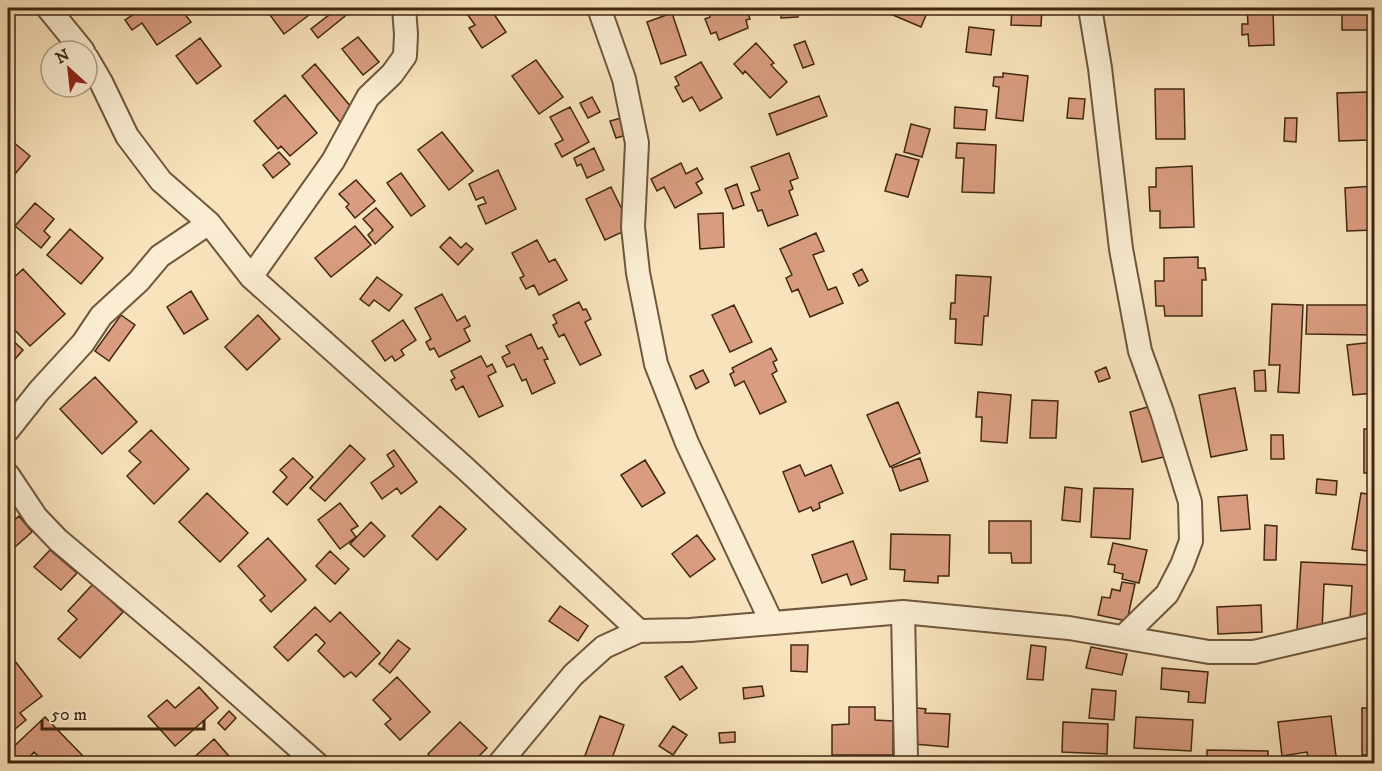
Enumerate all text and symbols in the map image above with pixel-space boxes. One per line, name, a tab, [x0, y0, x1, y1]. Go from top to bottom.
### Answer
north arrow	[39, 39, 99, 99]
text: N	[52, 45, 73, 68]
scale bar	[42, 693, 204, 731]
text: 50 m	[51, 704, 87, 726]

